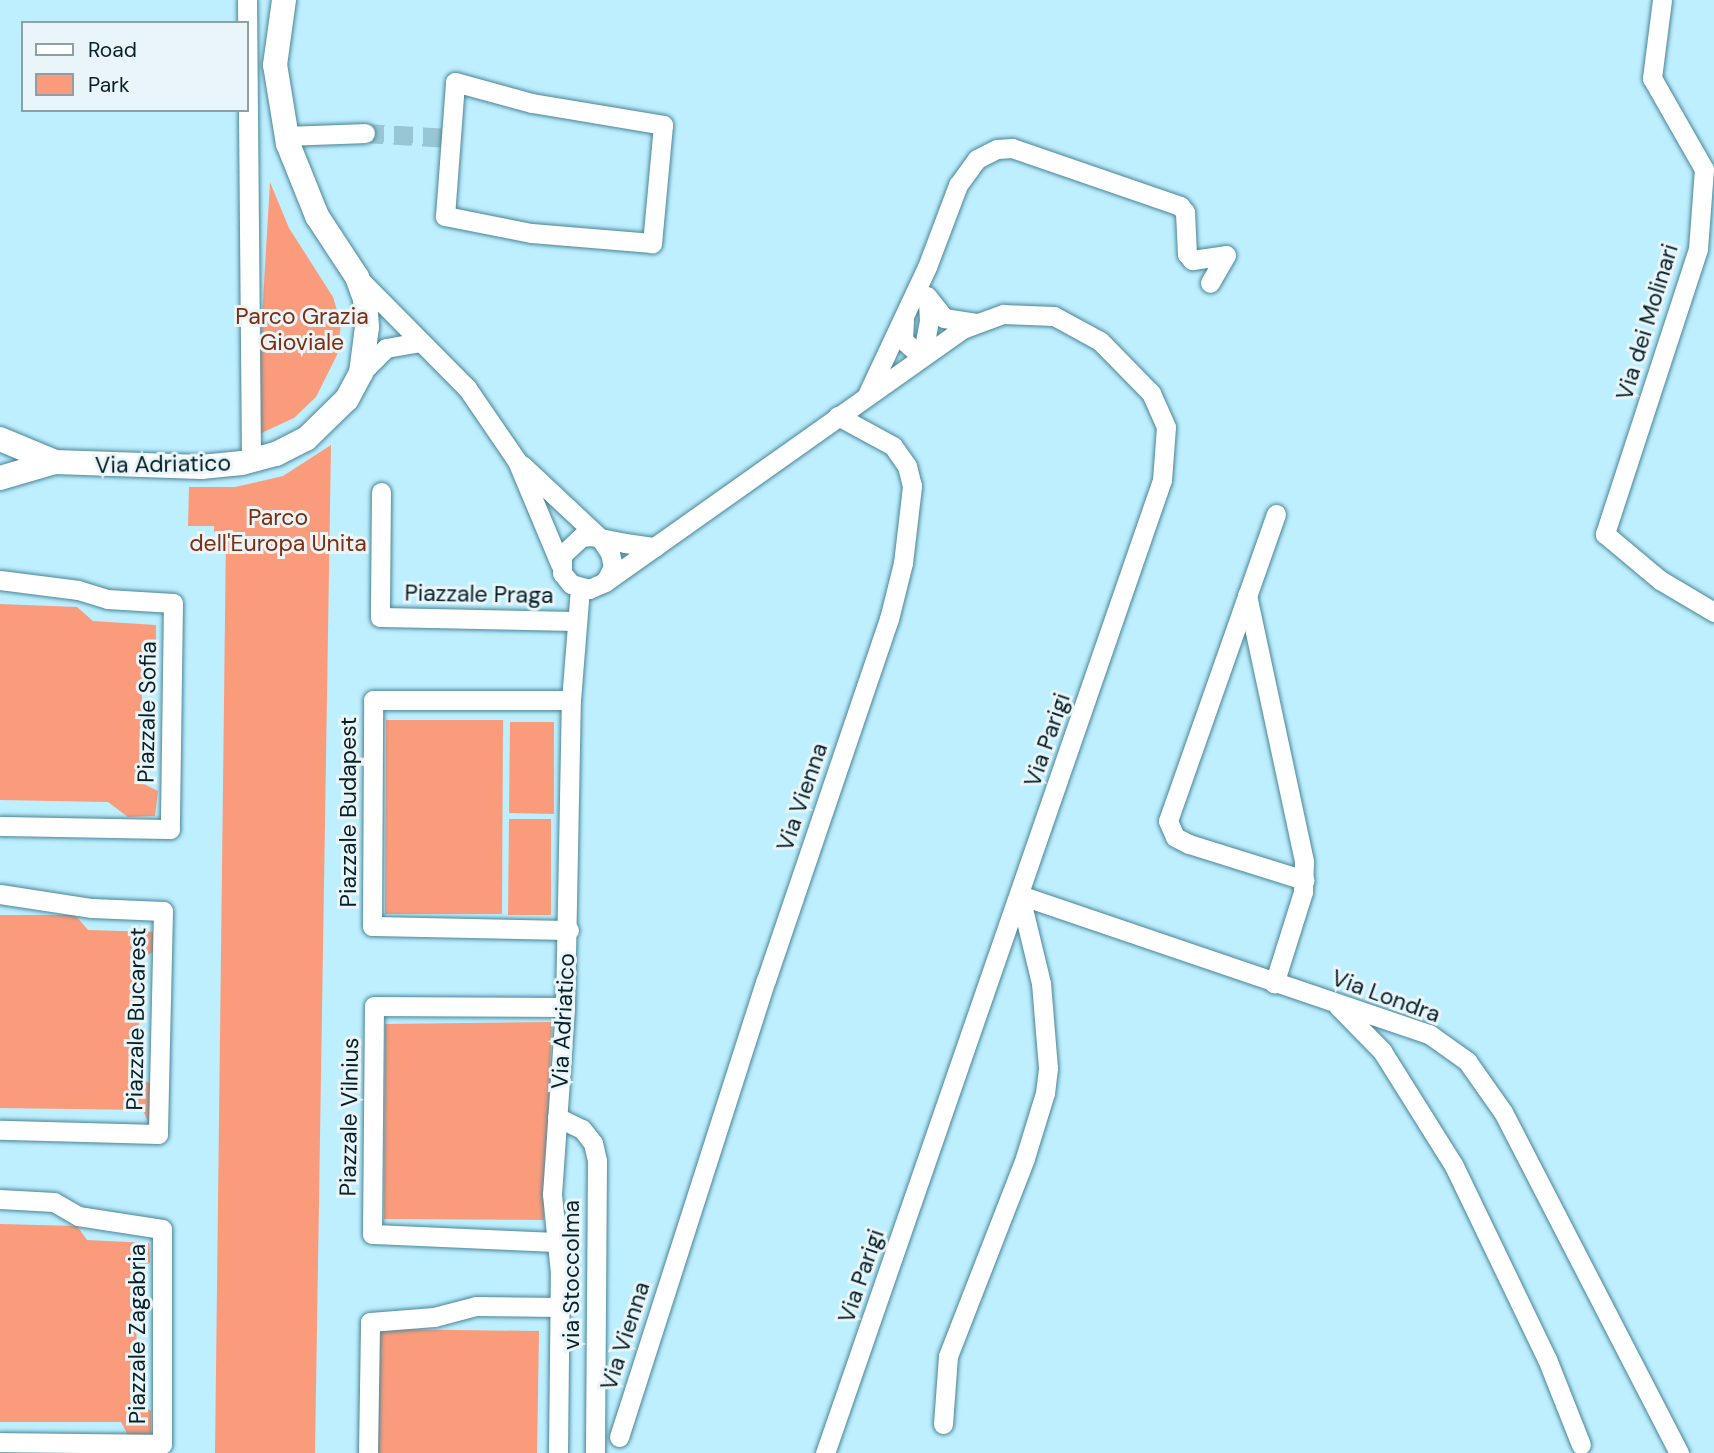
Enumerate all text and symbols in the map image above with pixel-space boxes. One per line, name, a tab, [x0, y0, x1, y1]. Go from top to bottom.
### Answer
legend	[21, 21, 248, 112]
text: Road	[88, 36, 137, 64]
text: Park	[88, 71, 129, 99]
street label: Via dei Molinari	[1610, 240, 1684, 404]
park label: Parco Grazia Gioviale	[235, 302, 369, 356]
street label: Via Adriatico	[95, 449, 231, 479]
park label: Parco dell'Europa Unita	[189, 503, 367, 557]
street label: Piazzale Praga	[404, 579, 554, 609]
street label: Piazzale Sofia	[132, 641, 162, 783]
street label: Via Parigi	[1018, 690, 1076, 790]
street label: Piazzale Budapest	[334, 717, 362, 907]
street label: Via Vienna	[771, 739, 833, 855]
street label: Piazzale Bucarest	[121, 927, 151, 1111]
street label: Via Adriatico	[546, 952, 580, 1090]
street label: Via Londra	[1328, 964, 1444, 1028]
street label: Piazzale Vilnius	[334, 1037, 364, 1197]
street label: via Stoccolma	[557, 1200, 585, 1350]
street label: Via Parigi	[832, 1226, 890, 1326]
street label: Piazzale Zagabria	[123, 1244, 151, 1424]
street label: Via Vienna	[595, 1278, 655, 1394]

